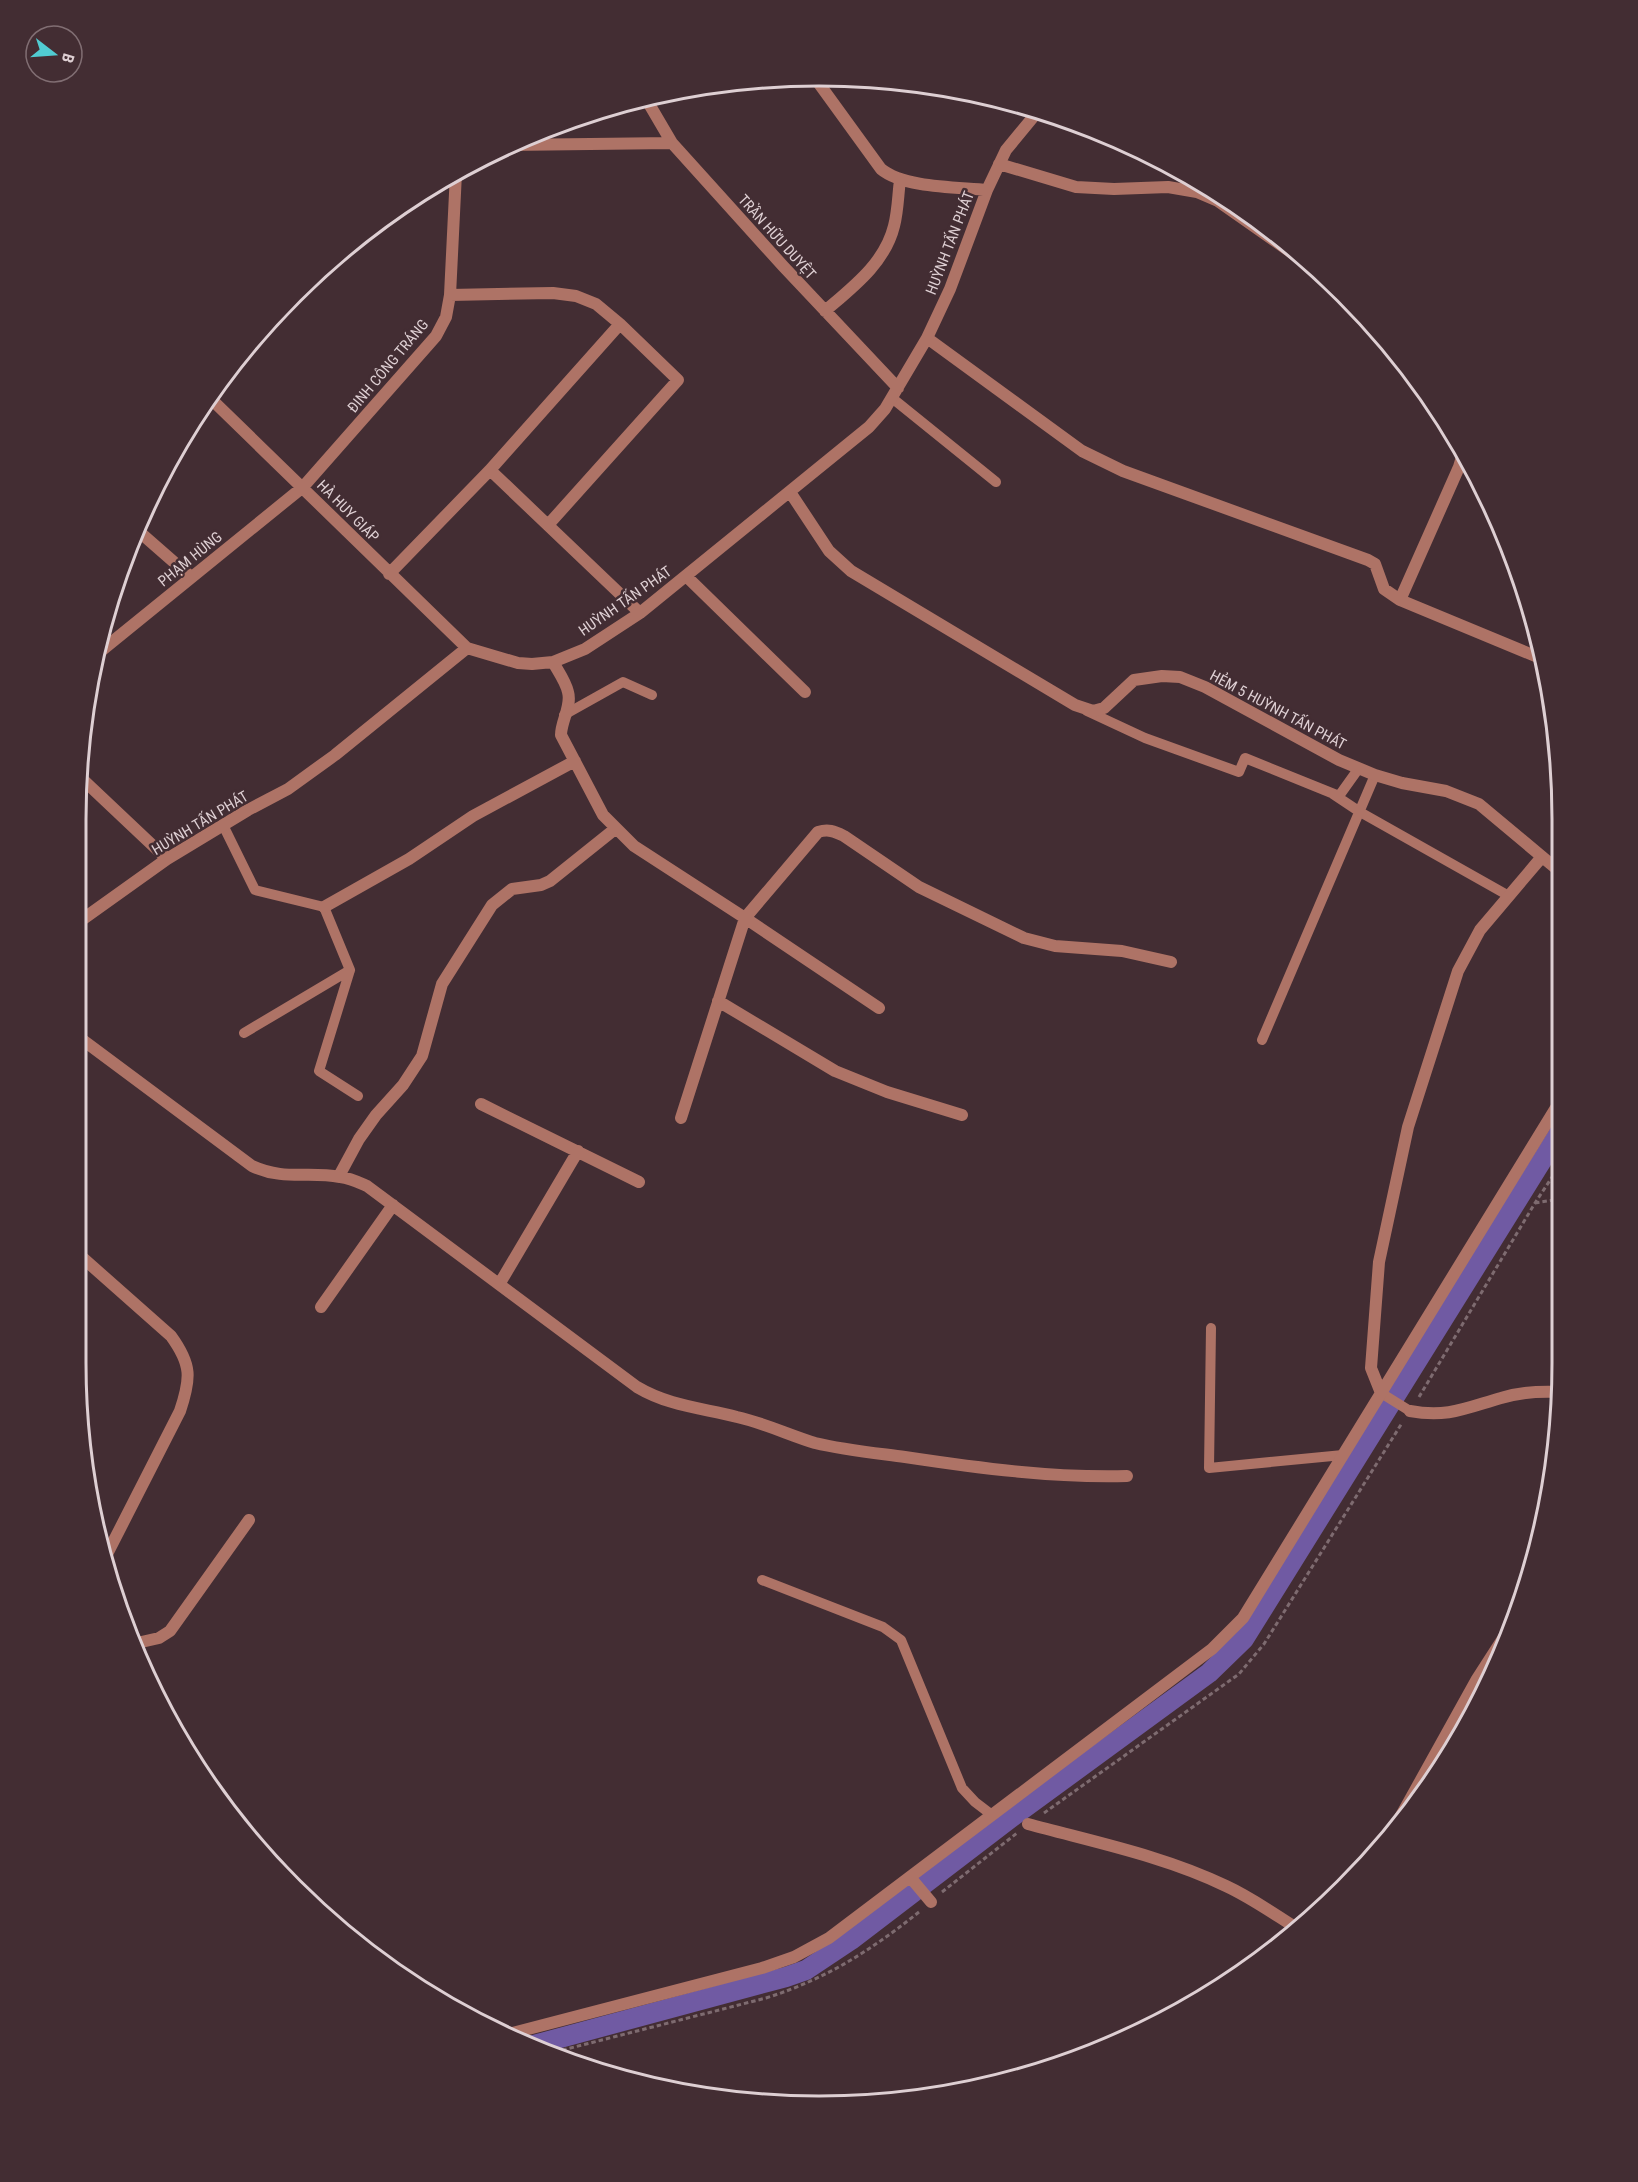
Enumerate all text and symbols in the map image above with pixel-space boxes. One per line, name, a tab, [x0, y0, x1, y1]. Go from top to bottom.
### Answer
north arrow	[24, 24, 84, 84]
text: B	[57, 51, 78, 65]
street label: HUỲNH TẤN PHÁT	[922, 189, 978, 297]
street label: TRẦN HỮU DUYỆT	[734, 191, 820, 283]
street label: ĐINH CÔNG TRÁNG	[344, 316, 432, 416]
street label: HÀ HUY GIÁP	[313, 476, 383, 546]
street label: PHẠM HÙNG	[154, 528, 226, 590]
street label: HUỲNH TẤN PHÁT	[575, 562, 675, 640]
street label: HẺM 5 HUỲNH TẤN PHÁT	[1207, 666, 1350, 754]
street label: HUỲNH TẤN PHÁT	[149, 787, 252, 859]

